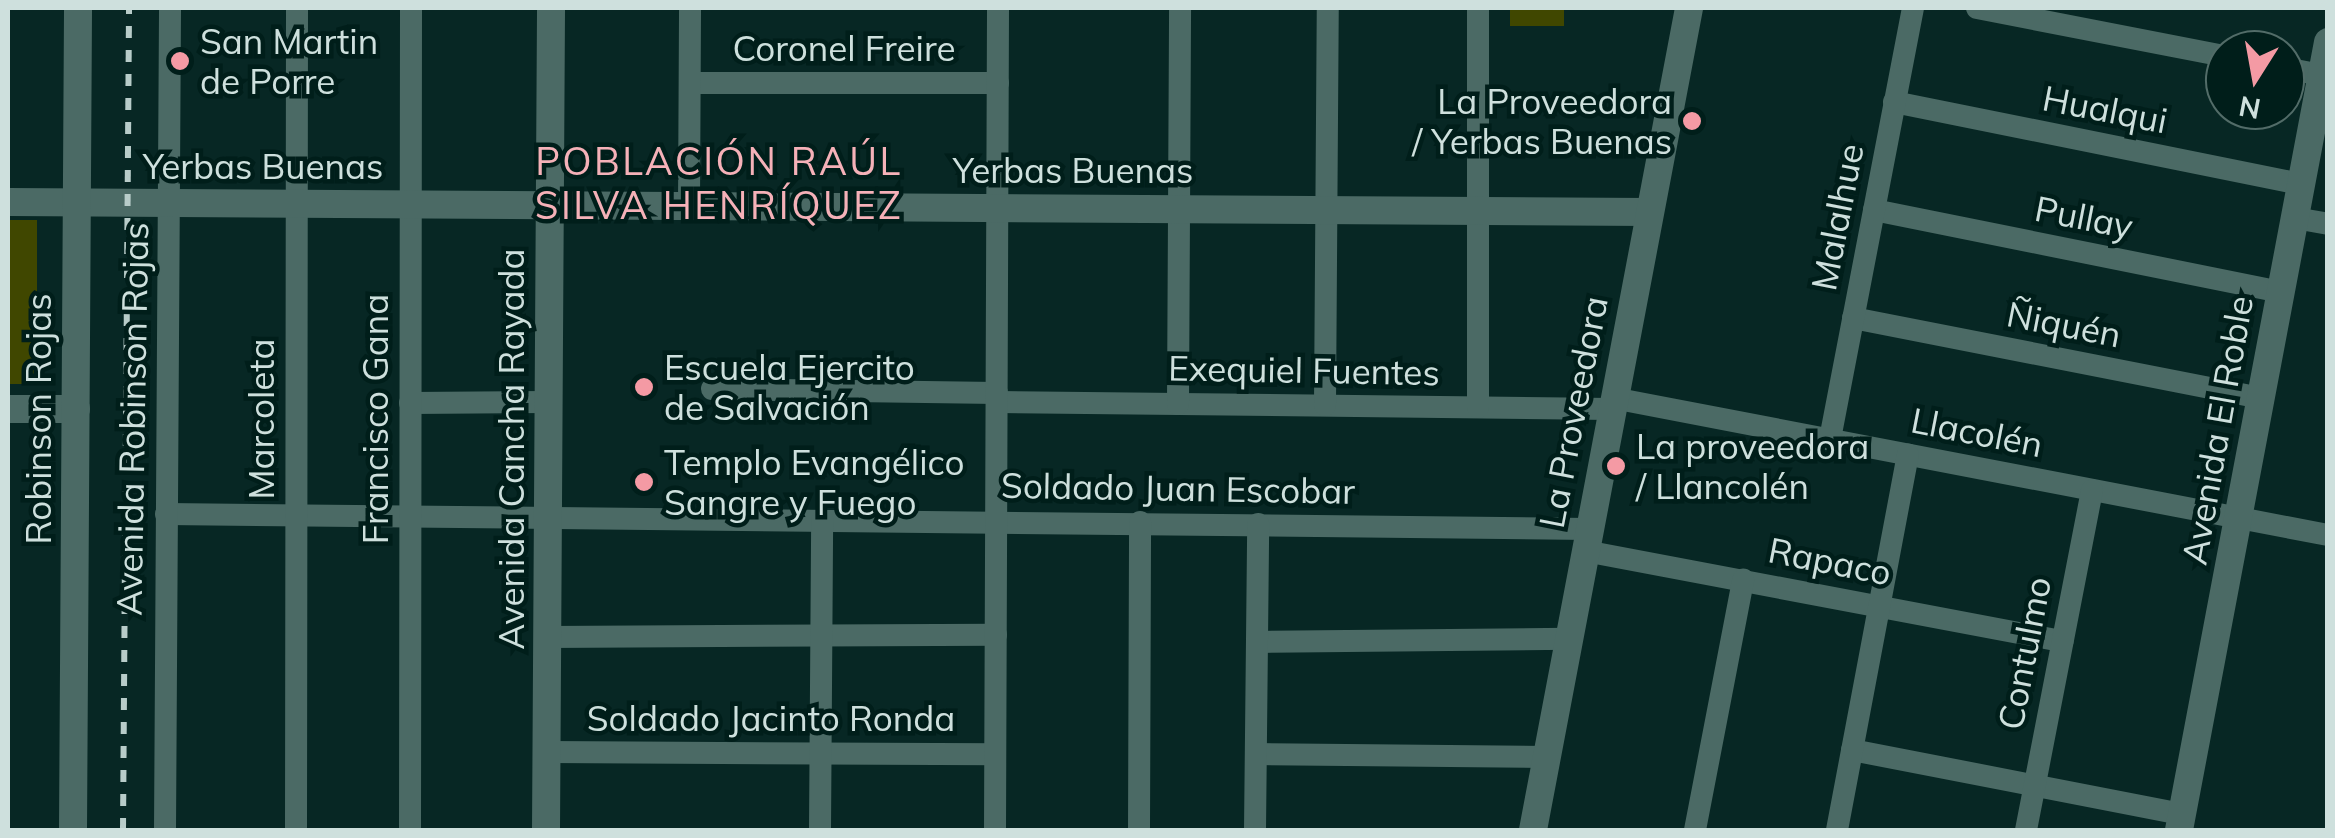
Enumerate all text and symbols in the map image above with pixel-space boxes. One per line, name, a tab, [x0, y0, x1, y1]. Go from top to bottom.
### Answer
place label: San Martin de Porre	[200, 20, 378, 102]
street label: Coronel Freire	[733, 27, 955, 69]
north arrow	[2205, 30, 2305, 130]
marker: San Martin de Porre	[169, 50, 191, 72]
street label: Hualqui	[2039, 76, 2171, 142]
place label: La Proveedora / Yerbas Buenas	[1412, 80, 1672, 162]
text: N	[2236, 89, 2263, 127]
marker: La Proveedora / Yerbas Buenas	[1681, 110, 1703, 132]
district label: POBLACIÓN RAÚL SILVA HENRÍQUEZ	[535, 139, 903, 228]
street label: Malalhue	[1802, 140, 1872, 294]
street label: Yerbas Buenas	[143, 145, 383, 187]
street label: Yerbas Buenas	[953, 149, 1193, 191]
street label: Pullay	[2031, 187, 2137, 247]
street label: Avenida Robinson Rojas	[108, 222, 156, 616]
street label: Avenida Cancha Rayada	[490, 248, 532, 650]
street label: Ñiquén	[2003, 292, 2125, 356]
street label: Avenida El Roble	[2173, 292, 2261, 568]
street label: Robinson Rojas	[17, 293, 59, 545]
street label: La Proveedora	[1530, 293, 1616, 531]
street label: Francisco Gana	[354, 294, 396, 544]
street label: Marcoleta	[240, 338, 282, 500]
place label: Escuela Ejercito de Salvación	[664, 346, 915, 428]
street label: Exequiel Fuentes	[1168, 347, 1440, 393]
marker: Escuela Ejercito de Salvación	[633, 376, 655, 398]
street label: Llacolén	[1908, 399, 2046, 465]
place label: La proveedora / Llancolén	[1636, 425, 1869, 507]
place label: Templo Evangélico Sangre y Fuego	[664, 441, 964, 523]
marker: La proveedora / Llancolén	[1605, 455, 1627, 477]
street label: Soldado Juan Escobar	[1001, 464, 1355, 512]
marker: Templo Evangélico Sangre y Fuego	[633, 471, 655, 493]
street label: Rapaco	[1765, 529, 1895, 593]
street label: Contulmo	[1989, 573, 2059, 733]
street label: Soldado Jacinto Ronda	[587, 697, 955, 739]

